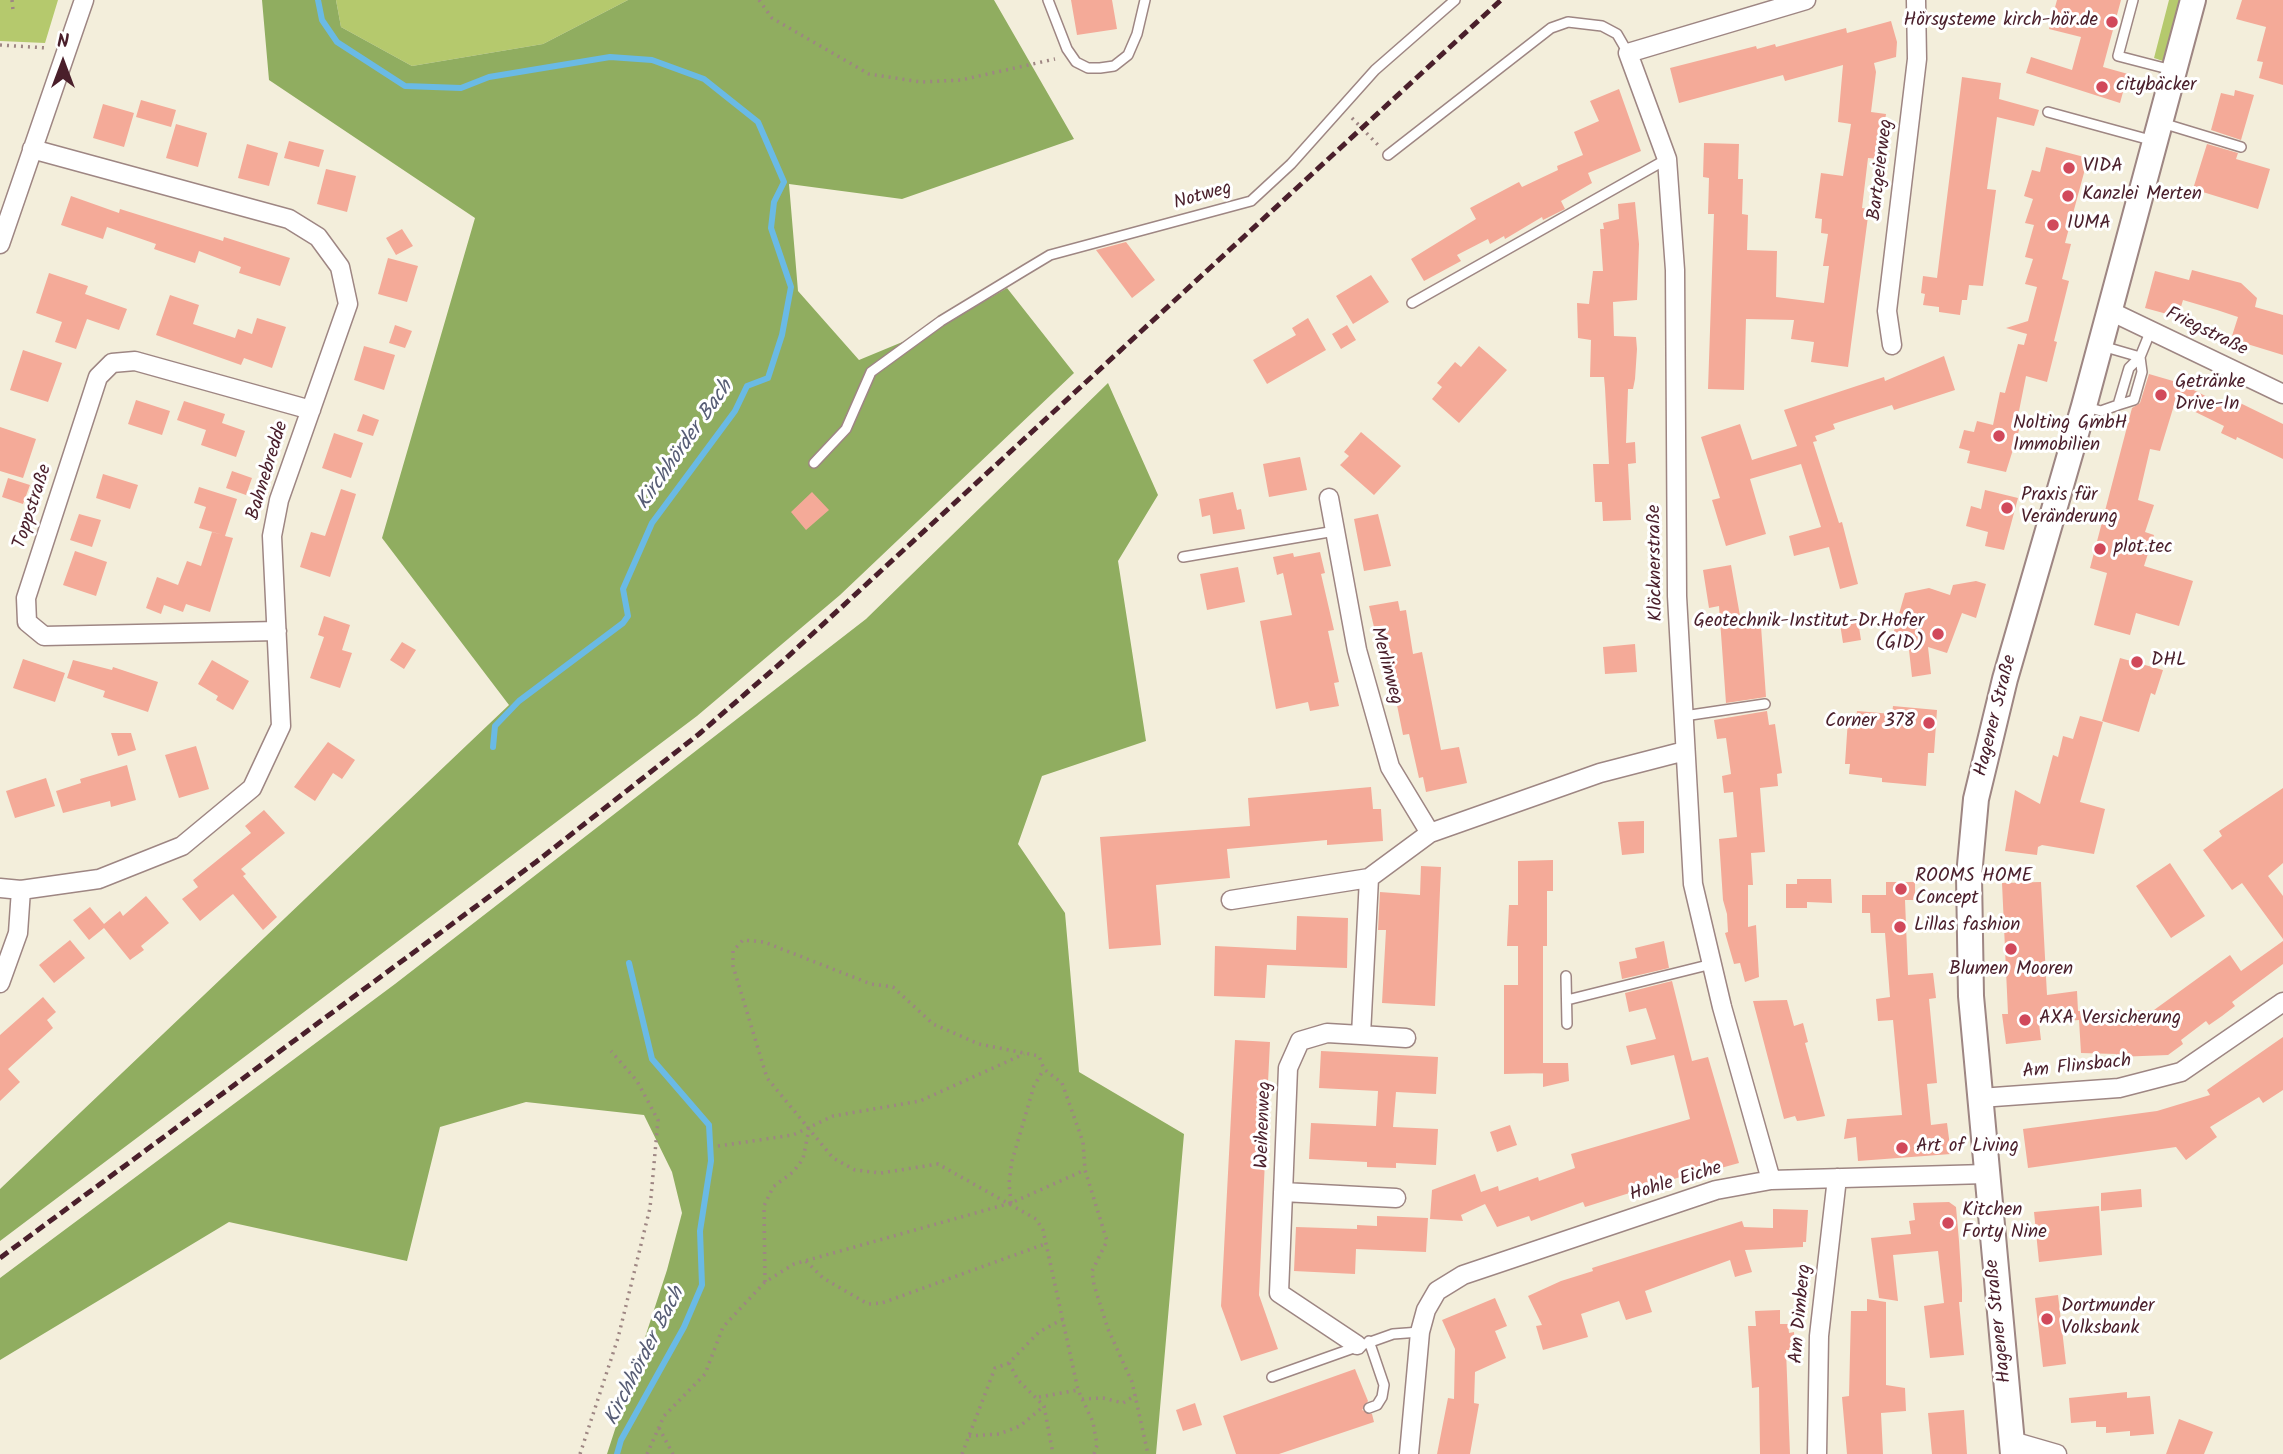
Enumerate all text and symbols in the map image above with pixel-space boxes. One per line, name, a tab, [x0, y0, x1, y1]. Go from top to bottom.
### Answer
place label: Hörsysteme kirch-hör.de	[1903, 11, 2098, 33]
marker: Hörsysteme kirch-hör.de	[2104, 14, 2120, 30]
text: N	[57, 27, 69, 57]
north arrow	[28, 28, 98, 98]
place label: citybäcker	[2116, 76, 2196, 98]
marker: citybäcker	[2094, 79, 2110, 95]
street label: Bartgeierweg	[1864, 118, 1900, 222]
place label: VIDA	[2083, 157, 2123, 179]
marker: VIDA	[2061, 160, 2077, 176]
street label: Notweg	[1171, 178, 1235, 216]
place label: Kanzlei Merten	[2082, 185, 2202, 207]
marker: Kanzlei Merten	[2060, 188, 2076, 204]
place label: IUMA	[2067, 214, 2111, 236]
marker: IUMA	[2045, 217, 2061, 233]
street label: Friegstraße	[2161, 303, 2251, 363]
place label: Getränke Drive-In	[2175, 373, 2245, 417]
water label: Kirchhörder Bach	[632, 377, 740, 515]
marker: Getränke Drive-In	[2153, 387, 2169, 403]
place label: Nolting GmbH Immobilien	[2013, 414, 2127, 458]
street label: Bahnebredde	[243, 419, 295, 523]
marker: Nolting GmbH Immobilien	[1991, 428, 2007, 444]
street label: Toppstraße	[10, 462, 58, 552]
place label: Praxis für Veränderung	[2021, 486, 2118, 530]
marker: Praxis für Veränderung	[1999, 500, 2015, 516]
street label: Klöcknerstraße	[1645, 504, 1669, 622]
place label: plot.tec	[2114, 538, 2173, 560]
marker: plot.tec	[2092, 541, 2108, 557]
place label: Geotechnik-Institut-Dr.Hofer (GID)	[1693, 612, 1924, 656]
street label: Merlinweg	[1364, 625, 1406, 707]
marker: Geotechnik-Institut-Dr.Hofer (GID)	[1930, 626, 1946, 642]
place label: DHL	[2151, 651, 2186, 673]
street label: Hagener Straße	[1971, 653, 2023, 779]
marker: DHL	[2129, 654, 2145, 670]
place label: Corner 378	[1825, 712, 1915, 734]
marker: Corner 378	[1921, 715, 1937, 731]
place label: ROOMS HOME Concept	[1915, 867, 2033, 911]
marker: ROOMS HOME Concept	[1893, 881, 1909, 897]
place label: Lillas fashion	[1914, 916, 2020, 938]
marker: Lillas fashion	[1892, 919, 1908, 935]
marker: Blumen Mooren	[2003, 941, 2019, 957]
place label: Blumen Mooren	[1949, 960, 2073, 982]
place label: AXA Versicherung	[2039, 1009, 2181, 1031]
marker: AXA Versicherung	[2017, 1012, 2033, 1028]
street label: Am Flinsbach	[2022, 1051, 2132, 1085]
street label: Weihenweg	[1252, 1081, 1278, 1169]
place label: Art of Living	[1916, 1137, 2019, 1159]
marker: Art of Living	[1894, 1140, 1910, 1156]
street label: Hohle Eiche	[1627, 1158, 1725, 1208]
place label: Kitchen Forty Nine	[1962, 1201, 2047, 1245]
marker: Kitchen Forty Nine	[1940, 1215, 1956, 1231]
street label: Hagener Straße	[1982, 1258, 2018, 1384]
street label: Am Dimberg	[1786, 1263, 1818, 1365]
water label: Kirchhörder Bach	[600, 1284, 692, 1430]
place label: Dortmunder Volksbank	[2061, 1297, 2154, 1341]
marker: Dortmunder Volksbank	[2039, 1311, 2055, 1327]

